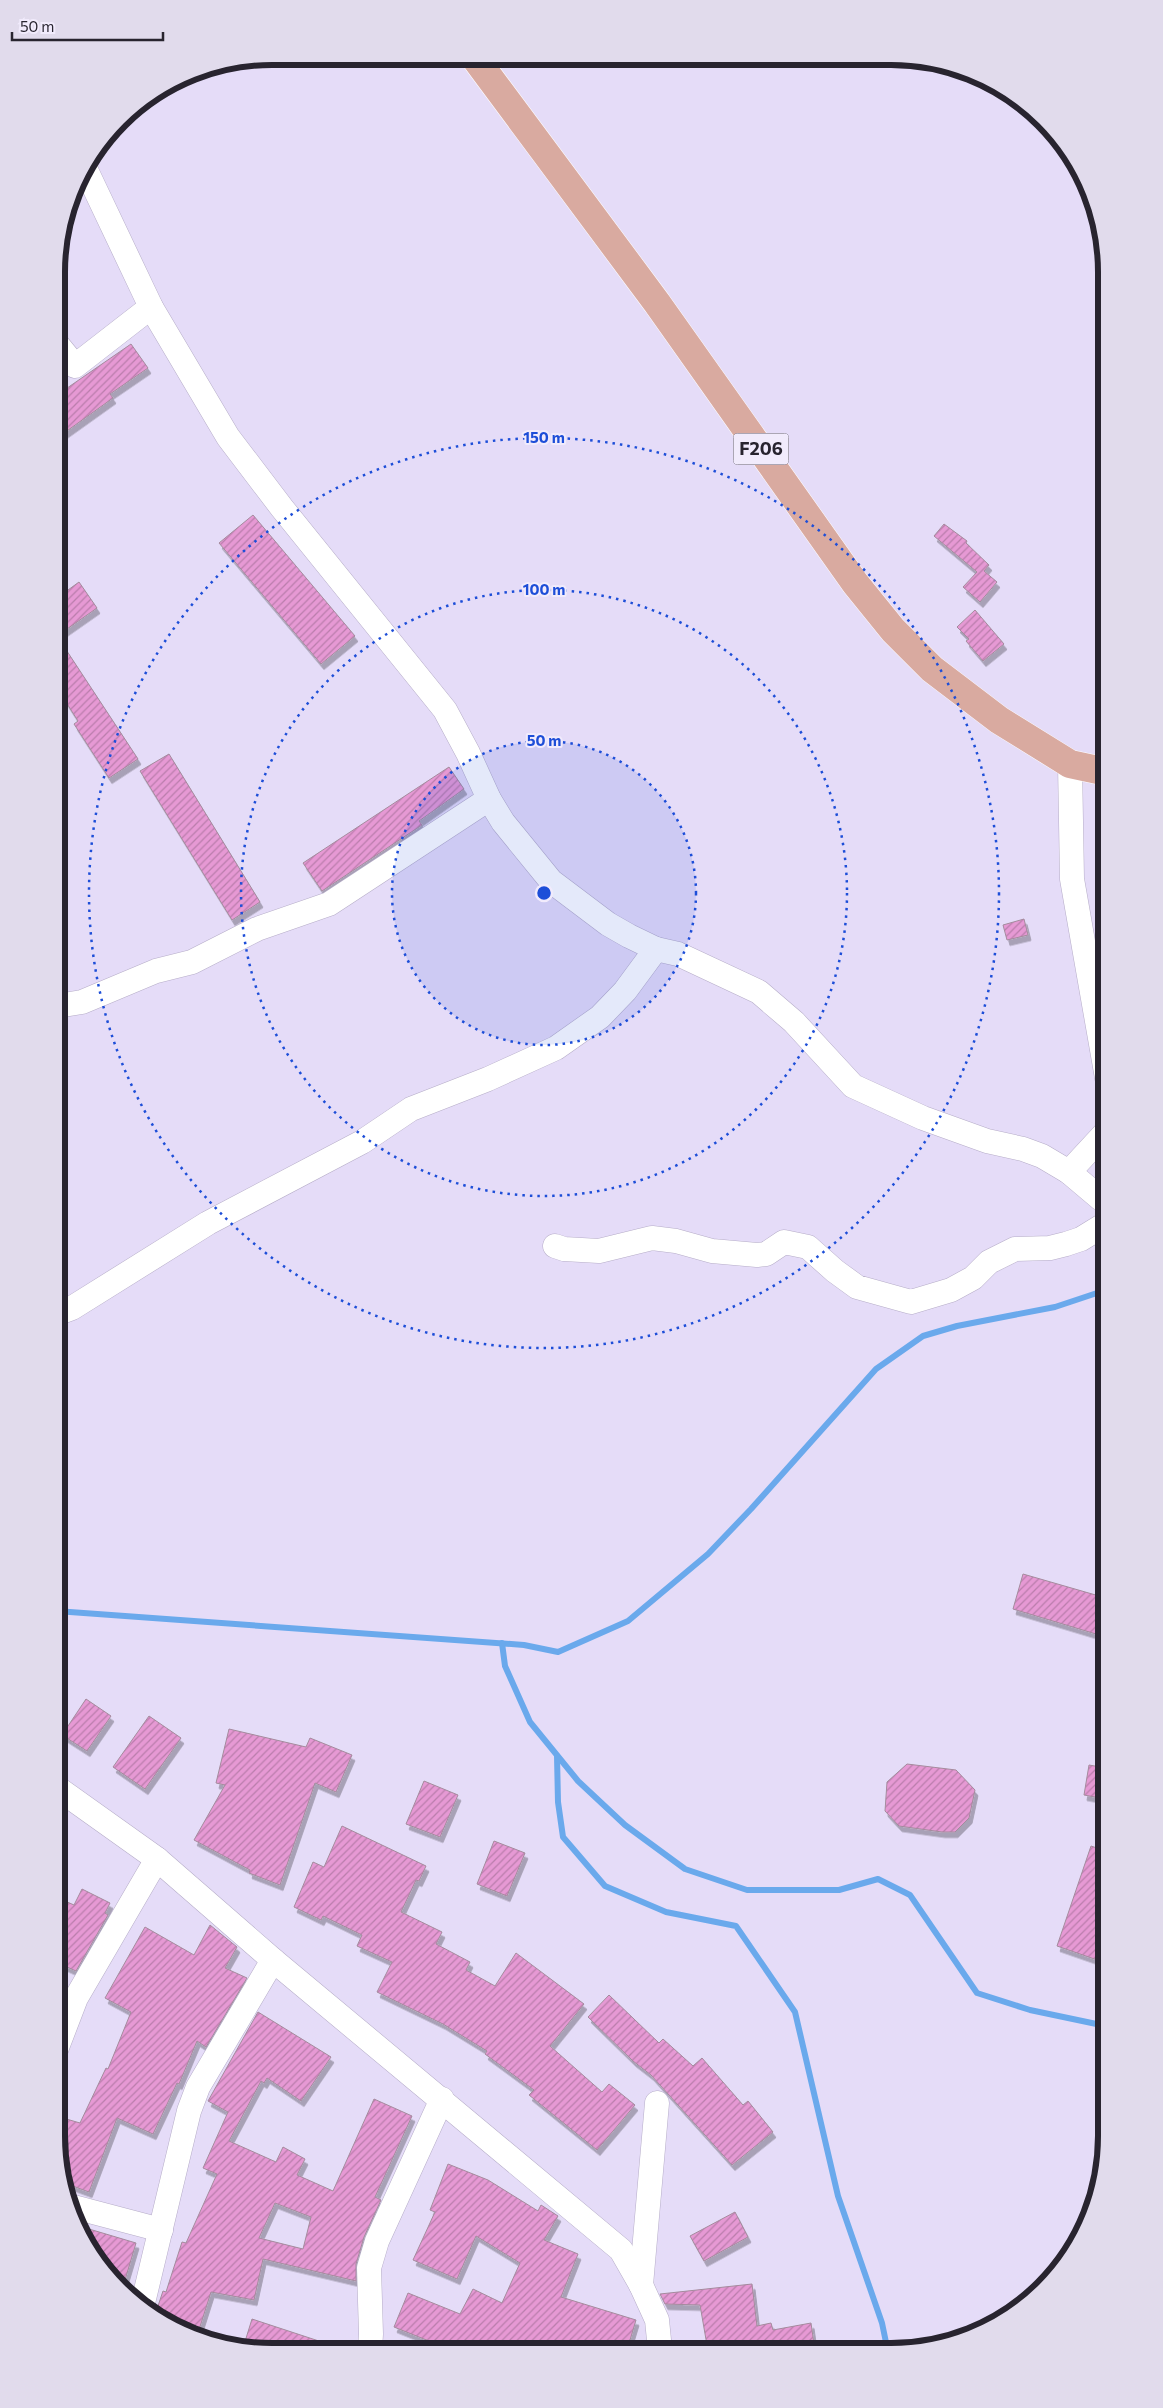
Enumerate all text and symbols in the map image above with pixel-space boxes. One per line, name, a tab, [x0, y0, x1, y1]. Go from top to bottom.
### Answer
scale bar	[12, 10, 164, 42]
text: 50 m	[20, 17, 54, 35]
text: 150 m	[523, 428, 565, 446]
road number: F206	[734, 434, 788, 464]
text: 100 m	[523, 580, 565, 598]
text: 50 m	[527, 731, 561, 749]
centre of rings	[535, 884, 553, 902]

